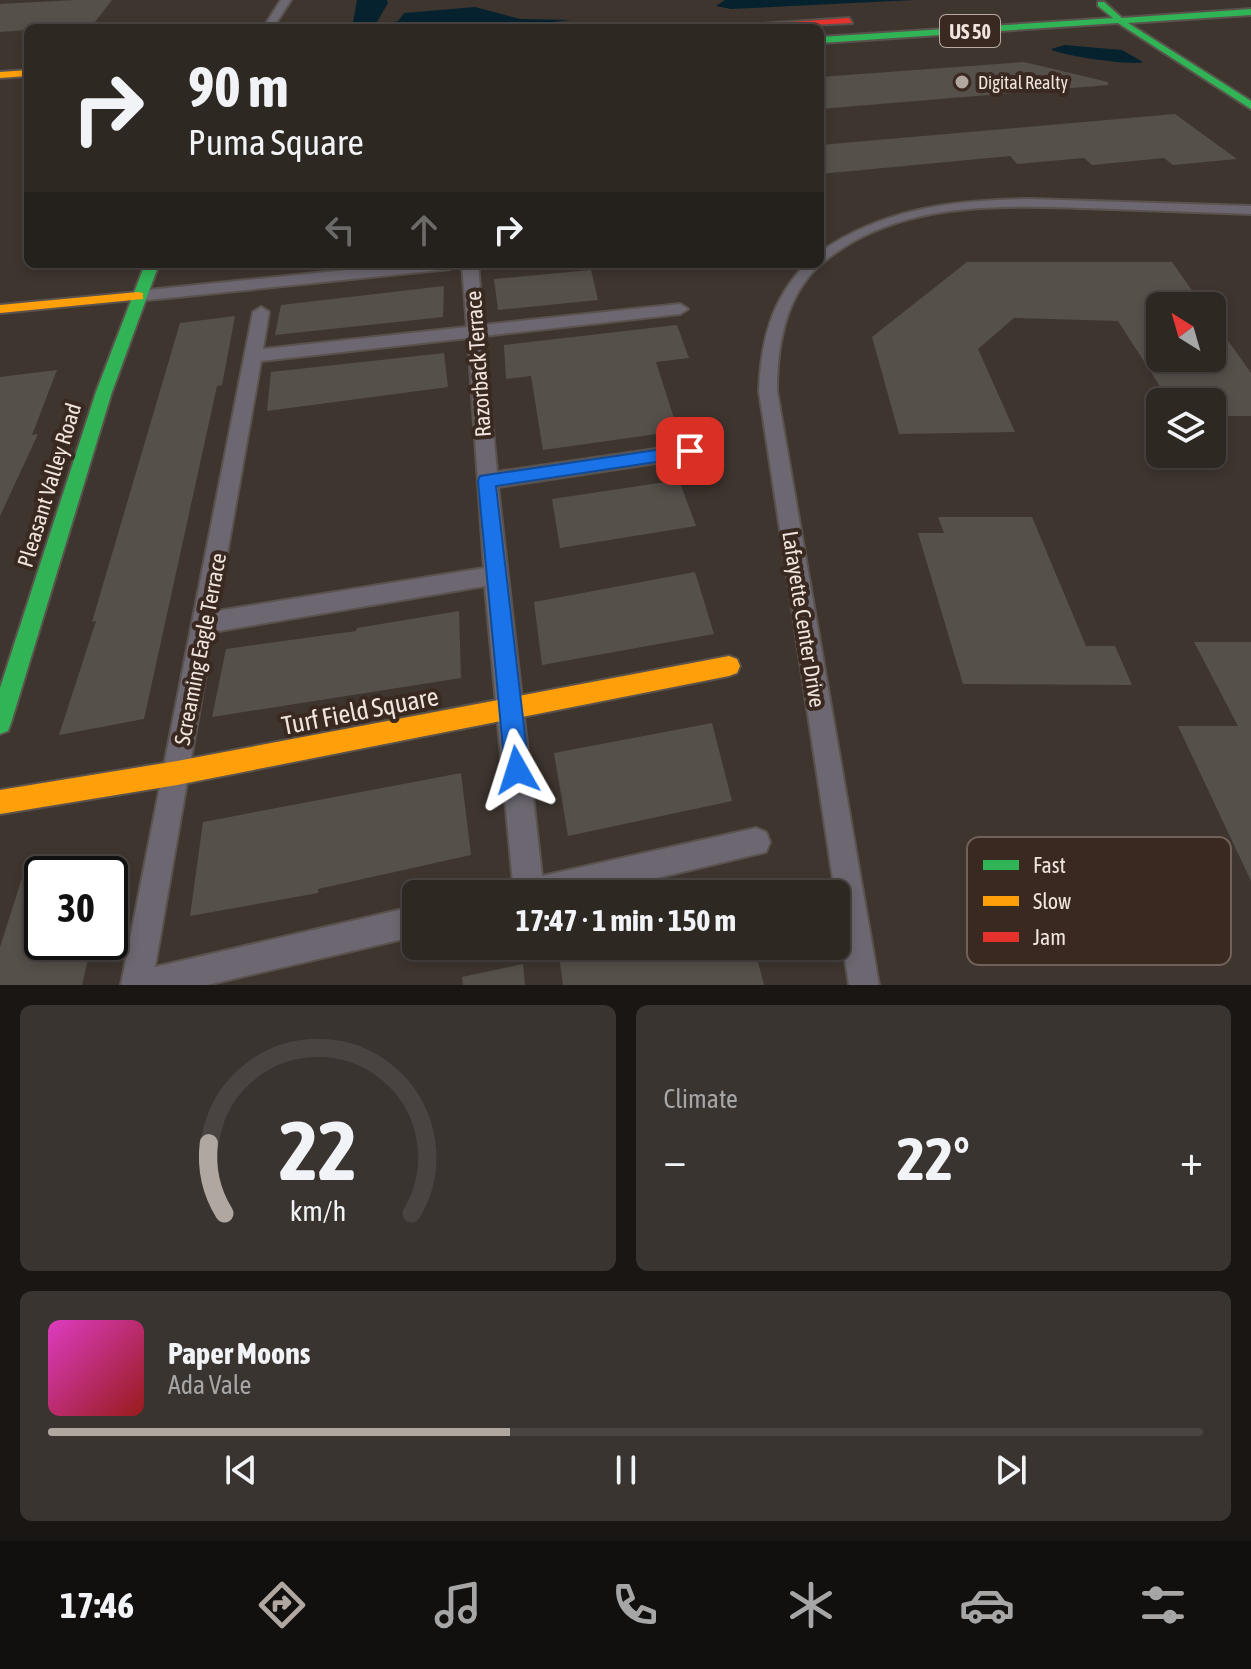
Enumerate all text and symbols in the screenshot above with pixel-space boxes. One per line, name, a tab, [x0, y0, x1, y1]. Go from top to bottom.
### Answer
road number: US 50	[940, 15, 1000, 47]
text: 90 m	[188, 55, 289, 119]
icon: right	[56, 56, 160, 160]
place label: Digital Realty	[978, 72, 1068, 93]
marker: Digital Realty	[953, 73, 971, 91]
text: Puma Square	[188, 121, 364, 163]
icon: left	[318, 208, 362, 252]
icon: ahead	[402, 208, 446, 252]
icon: right	[486, 208, 530, 252]
street label: Razorback Terrace	[460, 290, 496, 438]
north arrow	[1146, 292, 1226, 372]
map controls	[1146, 292, 1226, 468]
button: layers	[1146, 388, 1226, 468]
street label: Pleasant Valley Road	[12, 400, 86, 570]
pin	[656, 417, 724, 485]
icon: arrive	[668, 429, 712, 473]
street label: Lafayette Center Drive	[777, 529, 831, 709]
street label: Screaming Eagle Terrace	[169, 551, 231, 747]
street label: Turf Field Square	[279, 681, 441, 741]
position arrow	[475, 728, 559, 812]
legend	[967, 837, 1231, 965]
text: Fast	[1033, 852, 1066, 878]
speed limit sign: 30	[24, 856, 128, 960]
text: Slow	[1033, 888, 1071, 914]
text: 17:47 · 1 min · 150 m	[516, 903, 736, 937]
text: Jam	[1033, 924, 1066, 950]
text: Climate	[664, 1084, 738, 1114]
text: 22	[279, 1102, 357, 1198]
text: 22°	[897, 1124, 970, 1193]
text: −	[664, 1134, 686, 1184]
text: +	[1180, 1134, 1203, 1184]
text: km/h	[289, 1194, 346, 1227]
text: Paper Moons	[168, 1336, 310, 1370]
text: Ada Vale	[168, 1370, 251, 1400]
icon: previous	[219, 1448, 263, 1492]
icon: pause	[604, 1448, 648, 1492]
icon: next	[989, 1448, 1033, 1492]
icon: directions	[254, 1577, 310, 1633]
icon: music	[430, 1577, 486, 1633]
icon: phone	[607, 1577, 663, 1633]
icon: climate	[783, 1577, 839, 1633]
icon: car	[959, 1577, 1015, 1633]
icon: filters	[1135, 1577, 1191, 1633]
text: 17:46	[60, 1584, 134, 1626]

